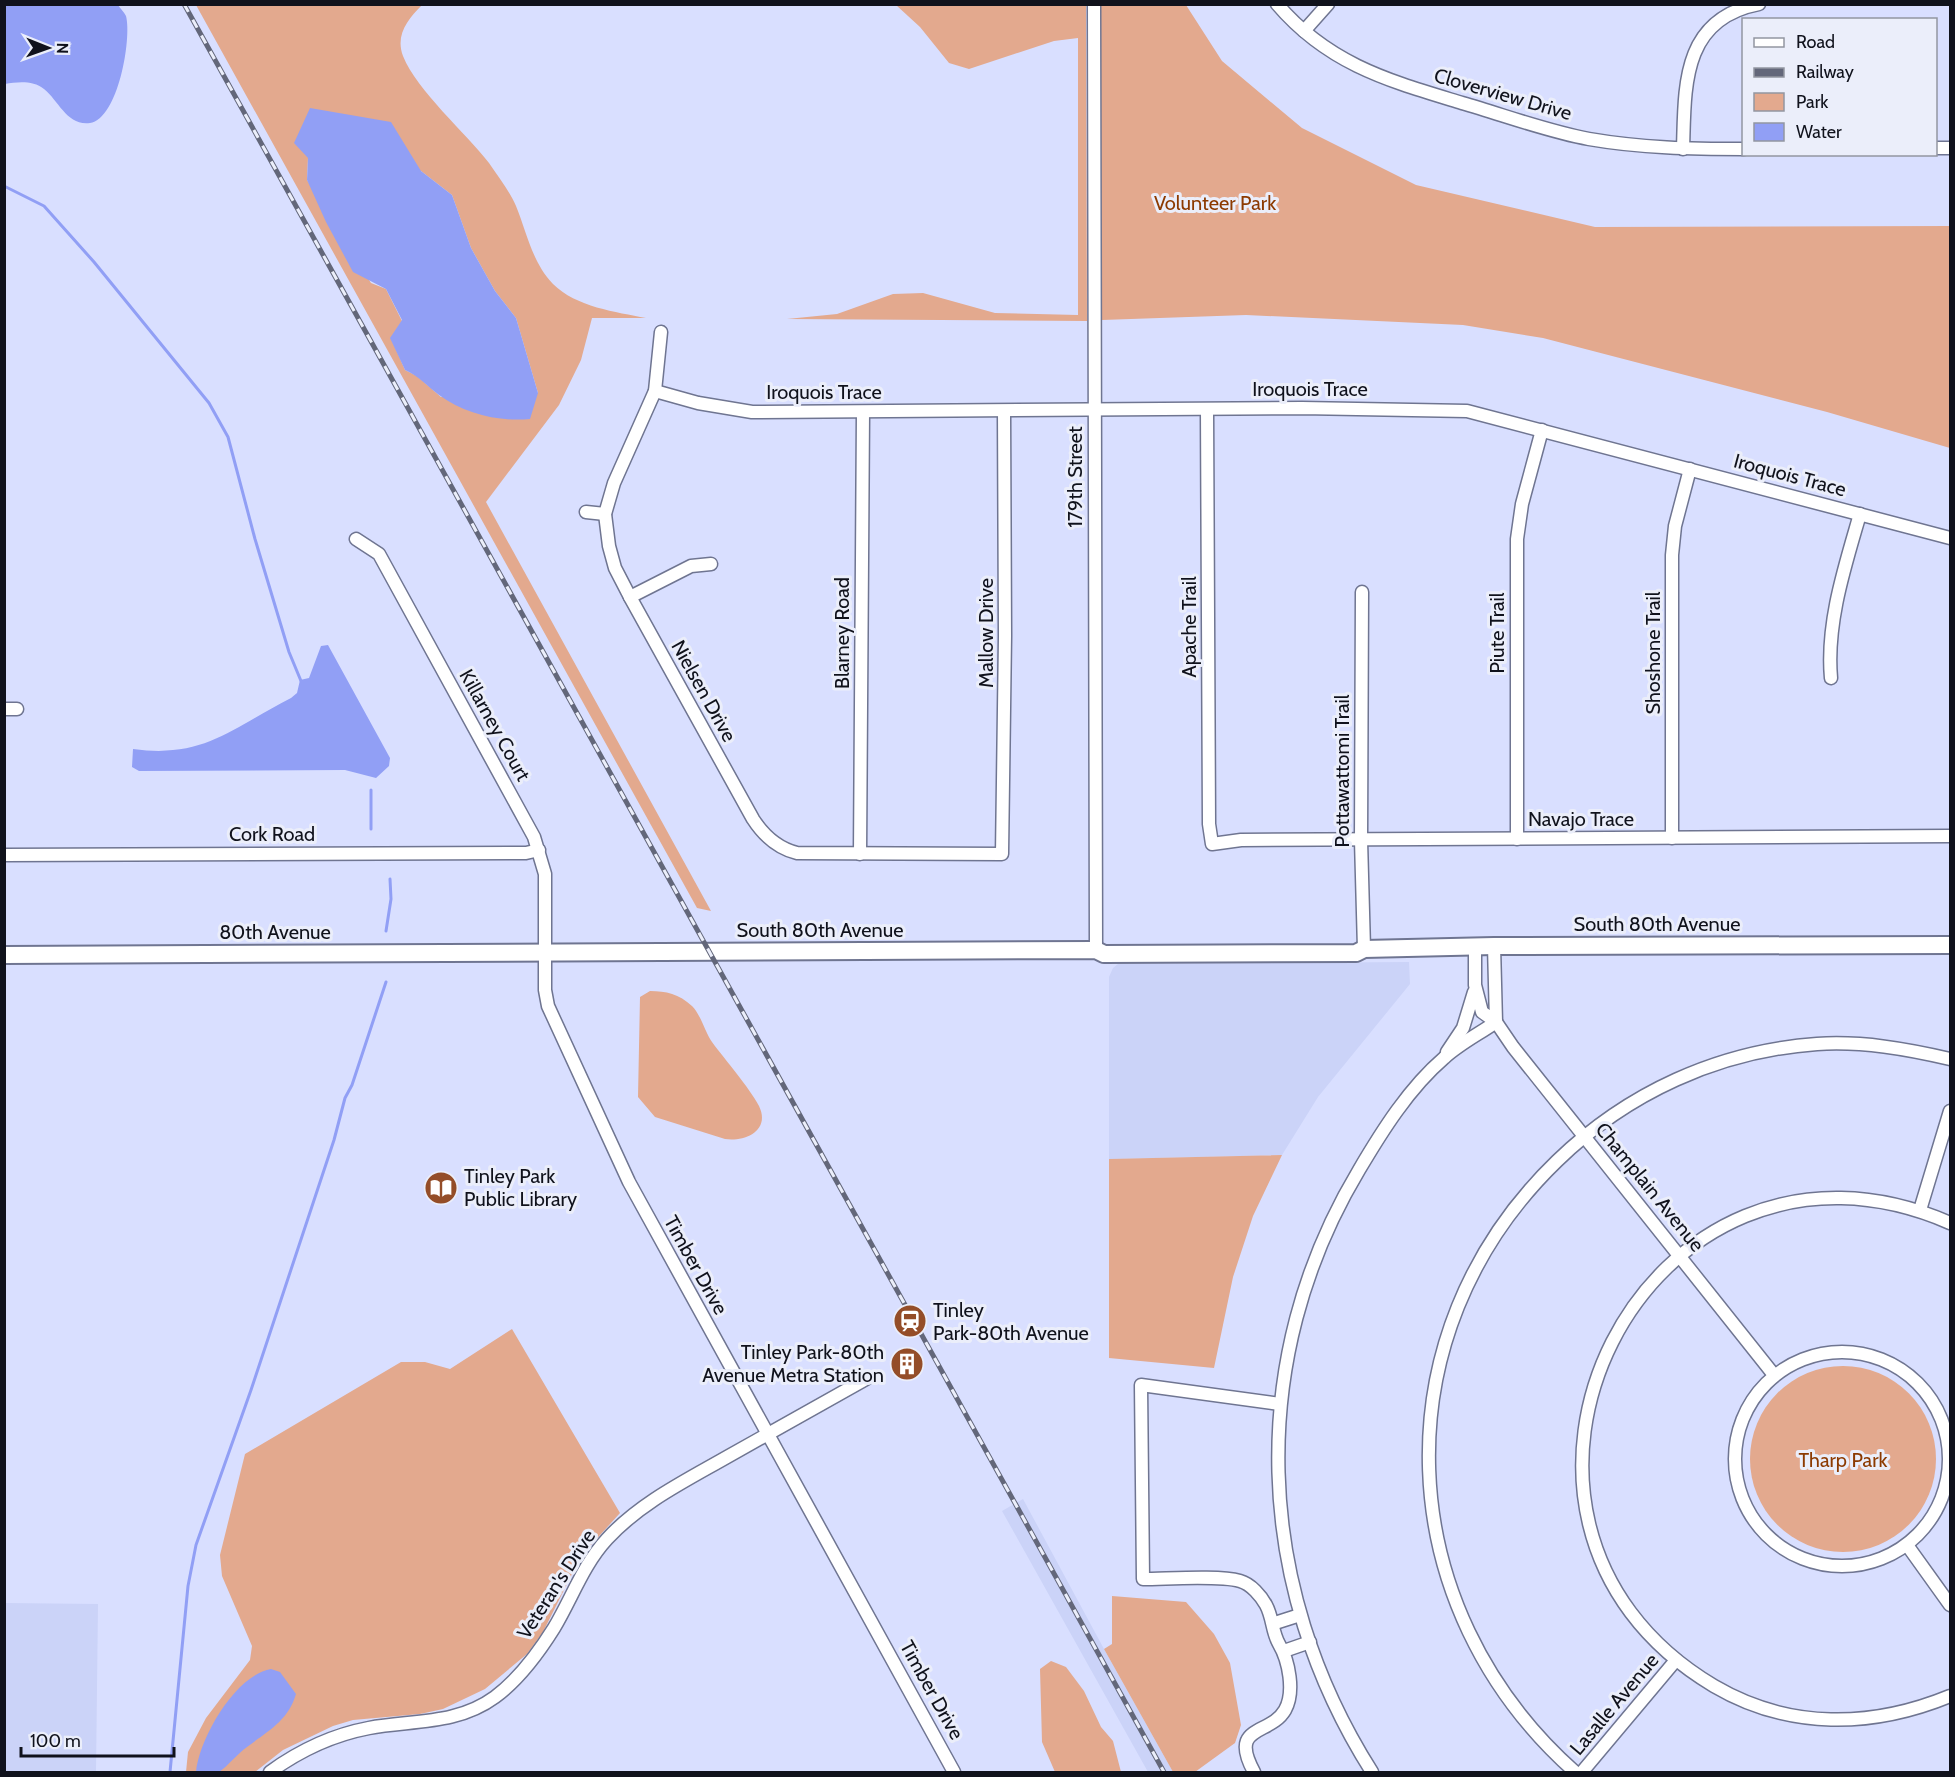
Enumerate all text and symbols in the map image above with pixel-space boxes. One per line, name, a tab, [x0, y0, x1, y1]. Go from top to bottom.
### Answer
north arrow	[18, 18, 78, 78]
legend	[1742, 18, 1937, 156]
text: Road	[1796, 31, 1835, 53]
text: N	[53, 42, 72, 54]
text: Railway	[1796, 61, 1854, 83]
street label: Cloverview Drive	[1431, 63, 1575, 125]
text: Park	[1796, 91, 1829, 113]
text: Water	[1796, 121, 1842, 143]
park label: Volunteer Park	[1154, 191, 1276, 215]
street label: Iroquois Trace	[1252, 377, 1368, 401]
street label: Iroquois Trace	[766, 380, 882, 404]
street label: 179th Street	[1063, 426, 1087, 528]
street label: Iroquois Trace	[1731, 448, 1849, 502]
street label: Apache Trail	[1177, 576, 1201, 678]
street label: Blarney Road	[830, 577, 854, 689]
street label: Mallow Drive	[974, 578, 998, 688]
street label: Shoshone Trail	[1641, 591, 1665, 715]
street label: Piute Trail	[1485, 592, 1509, 674]
street label: Nielsen Drive	[666, 636, 742, 746]
street label: Killarney Court	[454, 665, 536, 785]
street label: Pottawattomi Trail	[1330, 694, 1354, 848]
street label: Navajo Trace	[1528, 807, 1634, 831]
street label: Cork Road	[229, 822, 315, 846]
street label: South 80th Avenue	[1574, 912, 1740, 936]
street label: South 80th Avenue	[737, 918, 903, 942]
street label: 80th Avenue	[219, 920, 331, 944]
street label: Champlain Avenue	[1591, 1118, 1709, 1256]
place label: Tinley Park Public Library	[464, 1164, 577, 1211]
library icon: Tinley Park Public Library	[423, 1170, 459, 1206]
street label: Timber Drive	[659, 1211, 733, 1319]
place label: Tinley Park-80th Avenue	[933, 1298, 1089, 1345]
station icon: Tinley Park-80th Avenue	[892, 1303, 928, 1339]
place label: Tinley Park-80th Avenue Metra Station	[702, 1340, 884, 1387]
building icon: Tinley Park-80th Avenue Metra Station	[889, 1346, 925, 1382]
park label: Tharp Park	[1799, 1448, 1888, 1472]
street label: Veteran's Drive	[512, 1525, 600, 1643]
street label: Timber Drive	[895, 1636, 969, 1744]
street label: Lasalle Avenue	[1565, 1648, 1663, 1760]
scale bar	[21, 1720, 174, 1758]
text: 100 m	[30, 1730, 81, 1752]

